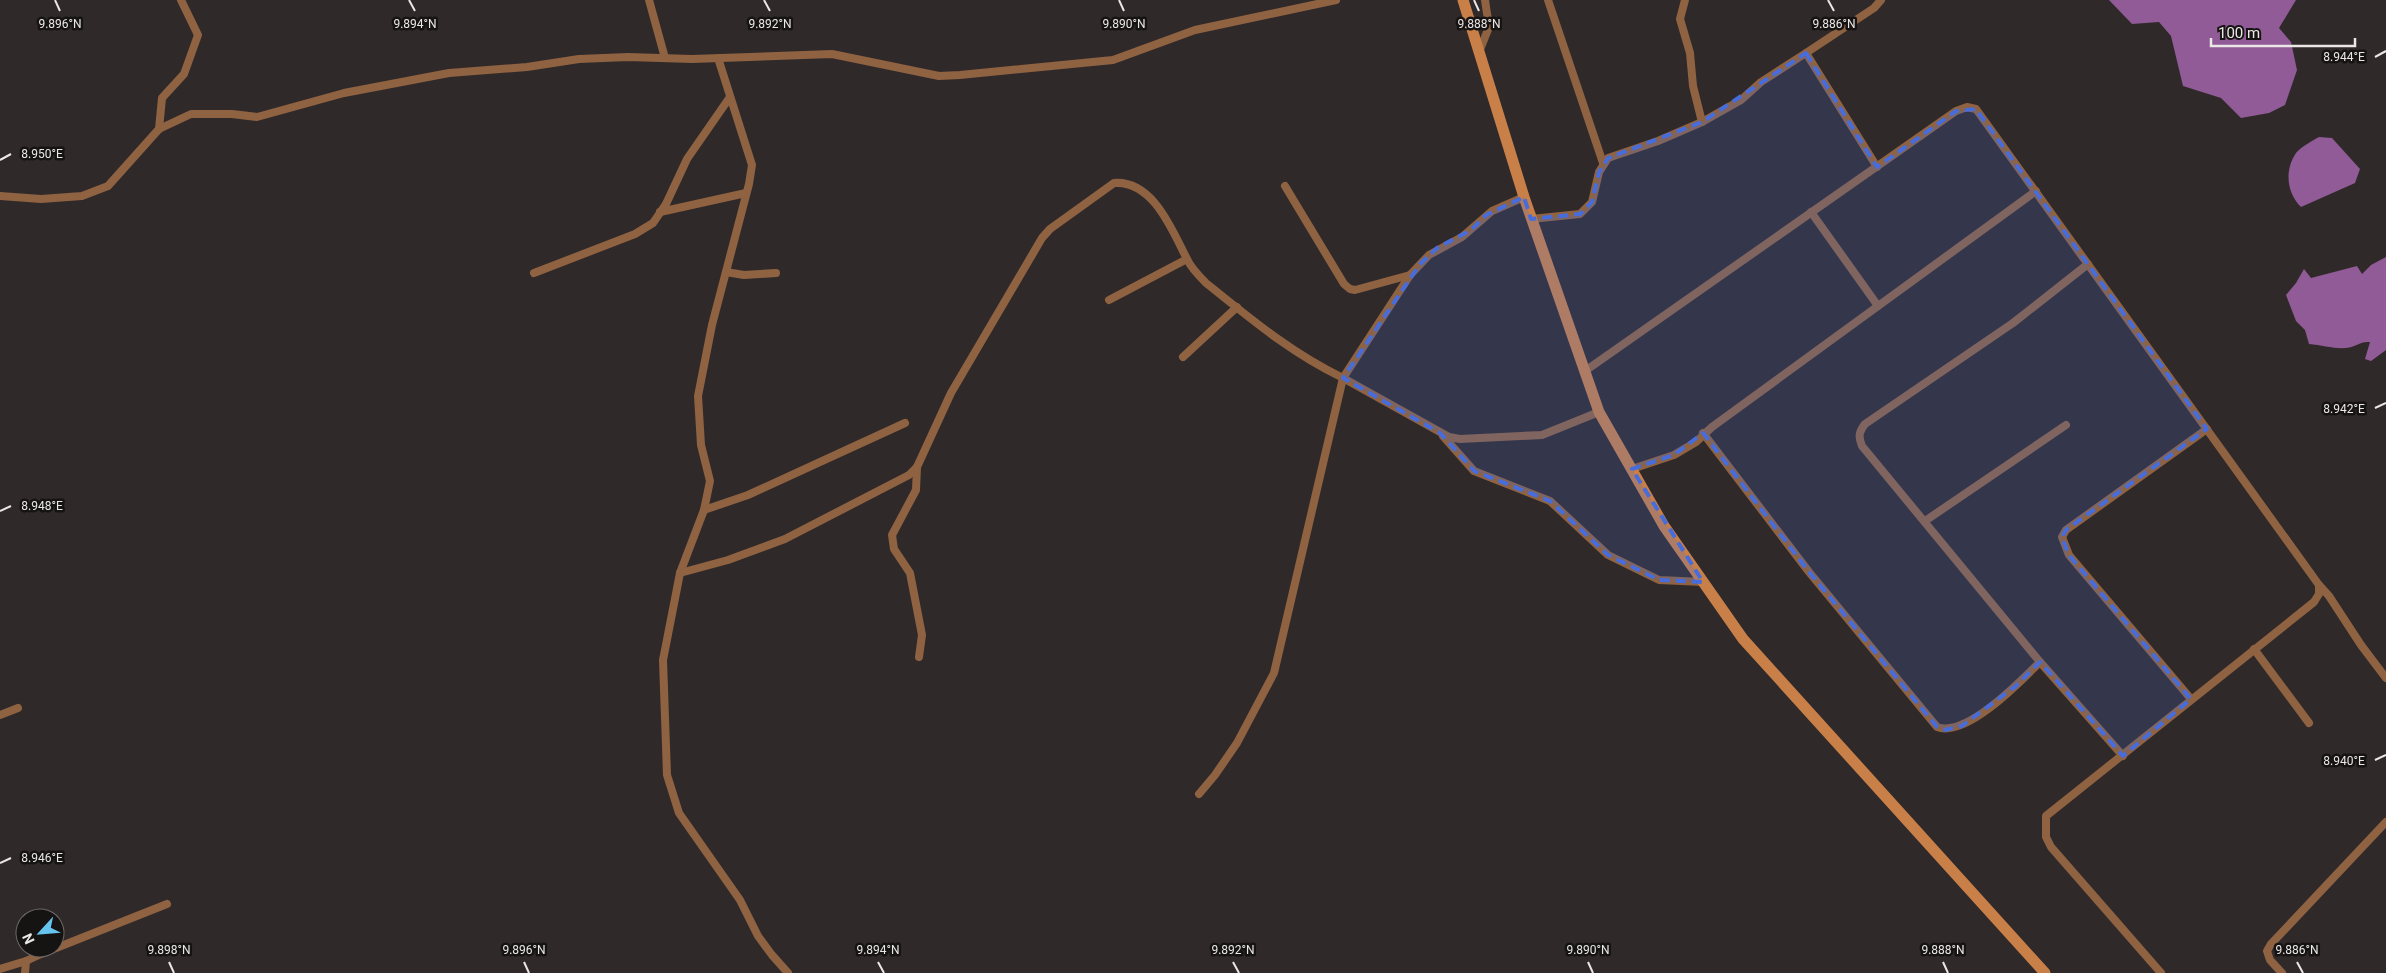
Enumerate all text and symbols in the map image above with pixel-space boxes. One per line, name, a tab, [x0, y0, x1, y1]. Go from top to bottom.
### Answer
scale bar	[2211, 15, 2355, 47]
text: 9.896°N	[38, 17, 82, 31]
text: 9.894°N	[393, 17, 437, 31]
text: 9.892°N	[748, 17, 792, 31]
text: 9.890°N	[1102, 17, 1146, 31]
text: 9.888°N	[1457, 17, 1501, 31]
text: 9.886°N	[1812, 17, 1856, 31]
text: 100 m	[2218, 24, 2260, 42]
text: 8.944°E	[2323, 50, 2365, 64]
text: 8.950°E	[21, 147, 63, 161]
text: 8.942°E	[2323, 402, 2365, 416]
text: 8.948°E	[21, 499, 63, 513]
text: 8.940°E	[2323, 754, 2365, 768]
text: 8.946°E	[21, 851, 63, 865]
north arrow	[15, 908, 65, 958]
text: N	[19, 931, 38, 947]
text: 9.898°N	[147, 943, 191, 957]
text: 9.896°N	[502, 943, 546, 957]
text: 9.894°N	[856, 943, 900, 957]
text: 9.892°N	[1211, 943, 1255, 957]
text: 9.890°N	[1566, 943, 1610, 957]
text: 9.888°N	[1921, 943, 1965, 957]
text: 9.886°N	[2275, 943, 2319, 957]

